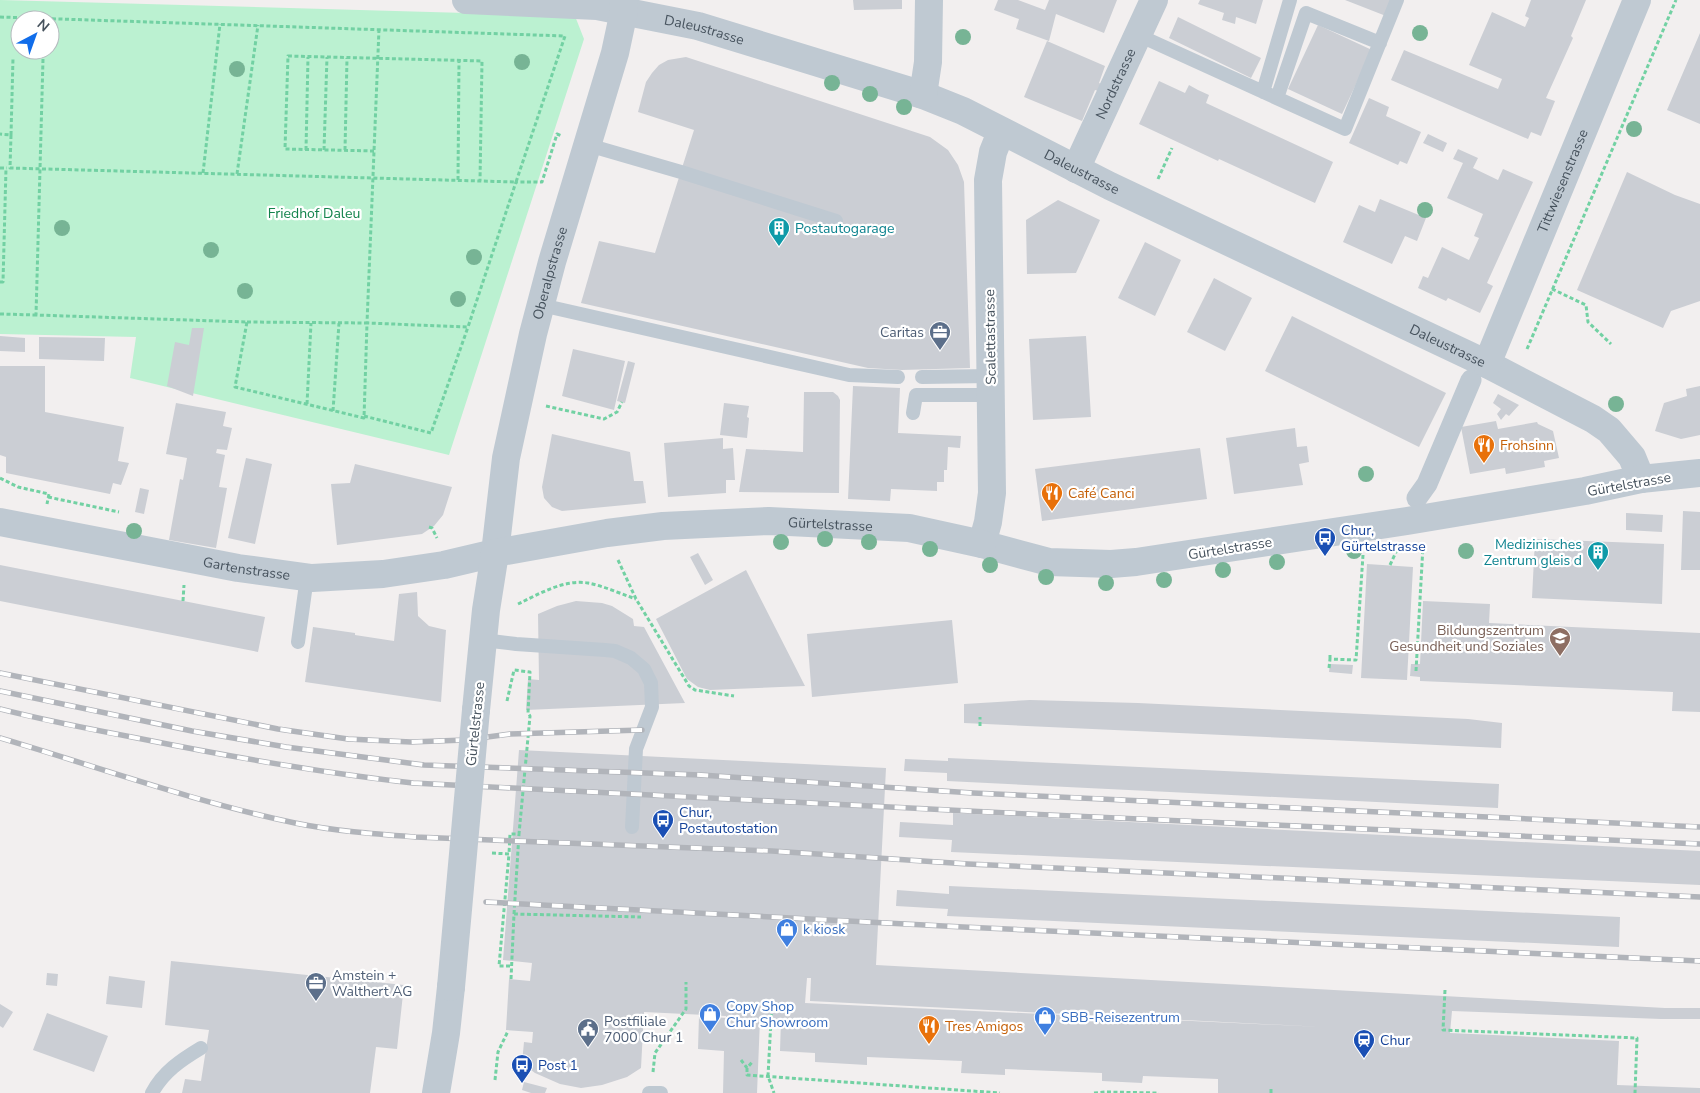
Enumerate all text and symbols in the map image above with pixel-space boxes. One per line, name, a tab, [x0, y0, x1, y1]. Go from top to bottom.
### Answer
north arrow	[10, 10, 60, 60]
street label: Daleustrasse	[663, 11, 746, 50]
text: N	[33, 15, 53, 36]
street label: Nordstrasse	[1091, 45, 1140, 122]
street label: Tittwiesenstrasse	[1533, 126, 1593, 236]
street label: Daleustrasse	[1041, 145, 1122, 199]
park label: Friedhof Daleu	[268, 204, 360, 223]
building icon: Postautogarage	[767, 216, 791, 247]
place label: Postautogarage	[795, 219, 894, 238]
street label: Oberalpstrasse	[528, 224, 572, 322]
street label: Scalettastrasse	[980, 289, 1001, 385]
office icon: Caritas	[928, 320, 952, 351]
street label: Daleustrasse	[1406, 320, 1489, 372]
place label: Caritas	[880, 323, 924, 342]
restaurant icon: Frohsinn	[1472, 433, 1496, 464]
place label: Frohsinn	[1500, 436, 1554, 455]
street label: Gürtelstrasse	[1586, 468, 1672, 501]
restaurant icon: Café Canci	[1040, 481, 1064, 512]
place label: Café Canci	[1068, 484, 1134, 503]
street label: Gürtelstrasse	[788, 513, 873, 536]
place label: Chur, Gürtelstrasse	[1341, 521, 1426, 556]
bus stop icon: Chur, Gürtelstrasse	[1313, 526, 1337, 557]
street label: Gürtelstrasse	[1187, 532, 1273, 564]
place label: Medizinisches Zentrum gleis d	[1484, 535, 1582, 570]
building icon: Medizinisches Zentrum gleis d	[1586, 540, 1610, 571]
street label: Gartenstrasse	[201, 552, 291, 585]
place label: Bildungszentrum Gesundheit und Soziales	[1389, 621, 1544, 656]
school or university icon: Bildungszentrum Gesundheit und Soziales	[1548, 626, 1572, 657]
street label: Gürtelstrasse	[462, 681, 489, 767]
place label: Chur, Postautostation	[679, 803, 778, 838]
bus stop icon: Chur, Postautostation	[651, 808, 675, 839]
shop icon: k kiosk	[775, 917, 799, 948]
place label: k kiosk	[803, 920, 846, 939]
place label: Amstein + Walthert AG	[332, 966, 412, 1001]
office icon: Amstein + Walthert AG	[304, 971, 328, 1002]
place label: Copy Shop Chur Showroom	[726, 997, 828, 1032]
shop icon: Copy Shop Chur Showroom	[698, 1002, 722, 1033]
shop icon: SBB-Reisezentrum	[1033, 1005, 1057, 1036]
place label: SBB-Reisezentrum	[1061, 1008, 1180, 1027]
place label: Postfiliale 7000 Chur 1	[604, 1012, 683, 1047]
restaurant icon: Tres Amigos	[917, 1014, 941, 1045]
public building icon: Postfiliale 7000 Chur 1	[576, 1017, 600, 1048]
place label: Tres Amigos	[945, 1017, 1023, 1036]
station icon: Chur	[1352, 1028, 1376, 1059]
place label: Chur	[1380, 1031, 1410, 1050]
bus stop icon: Post 1	[510, 1053, 534, 1084]
place label: Post 1	[538, 1056, 578, 1075]

